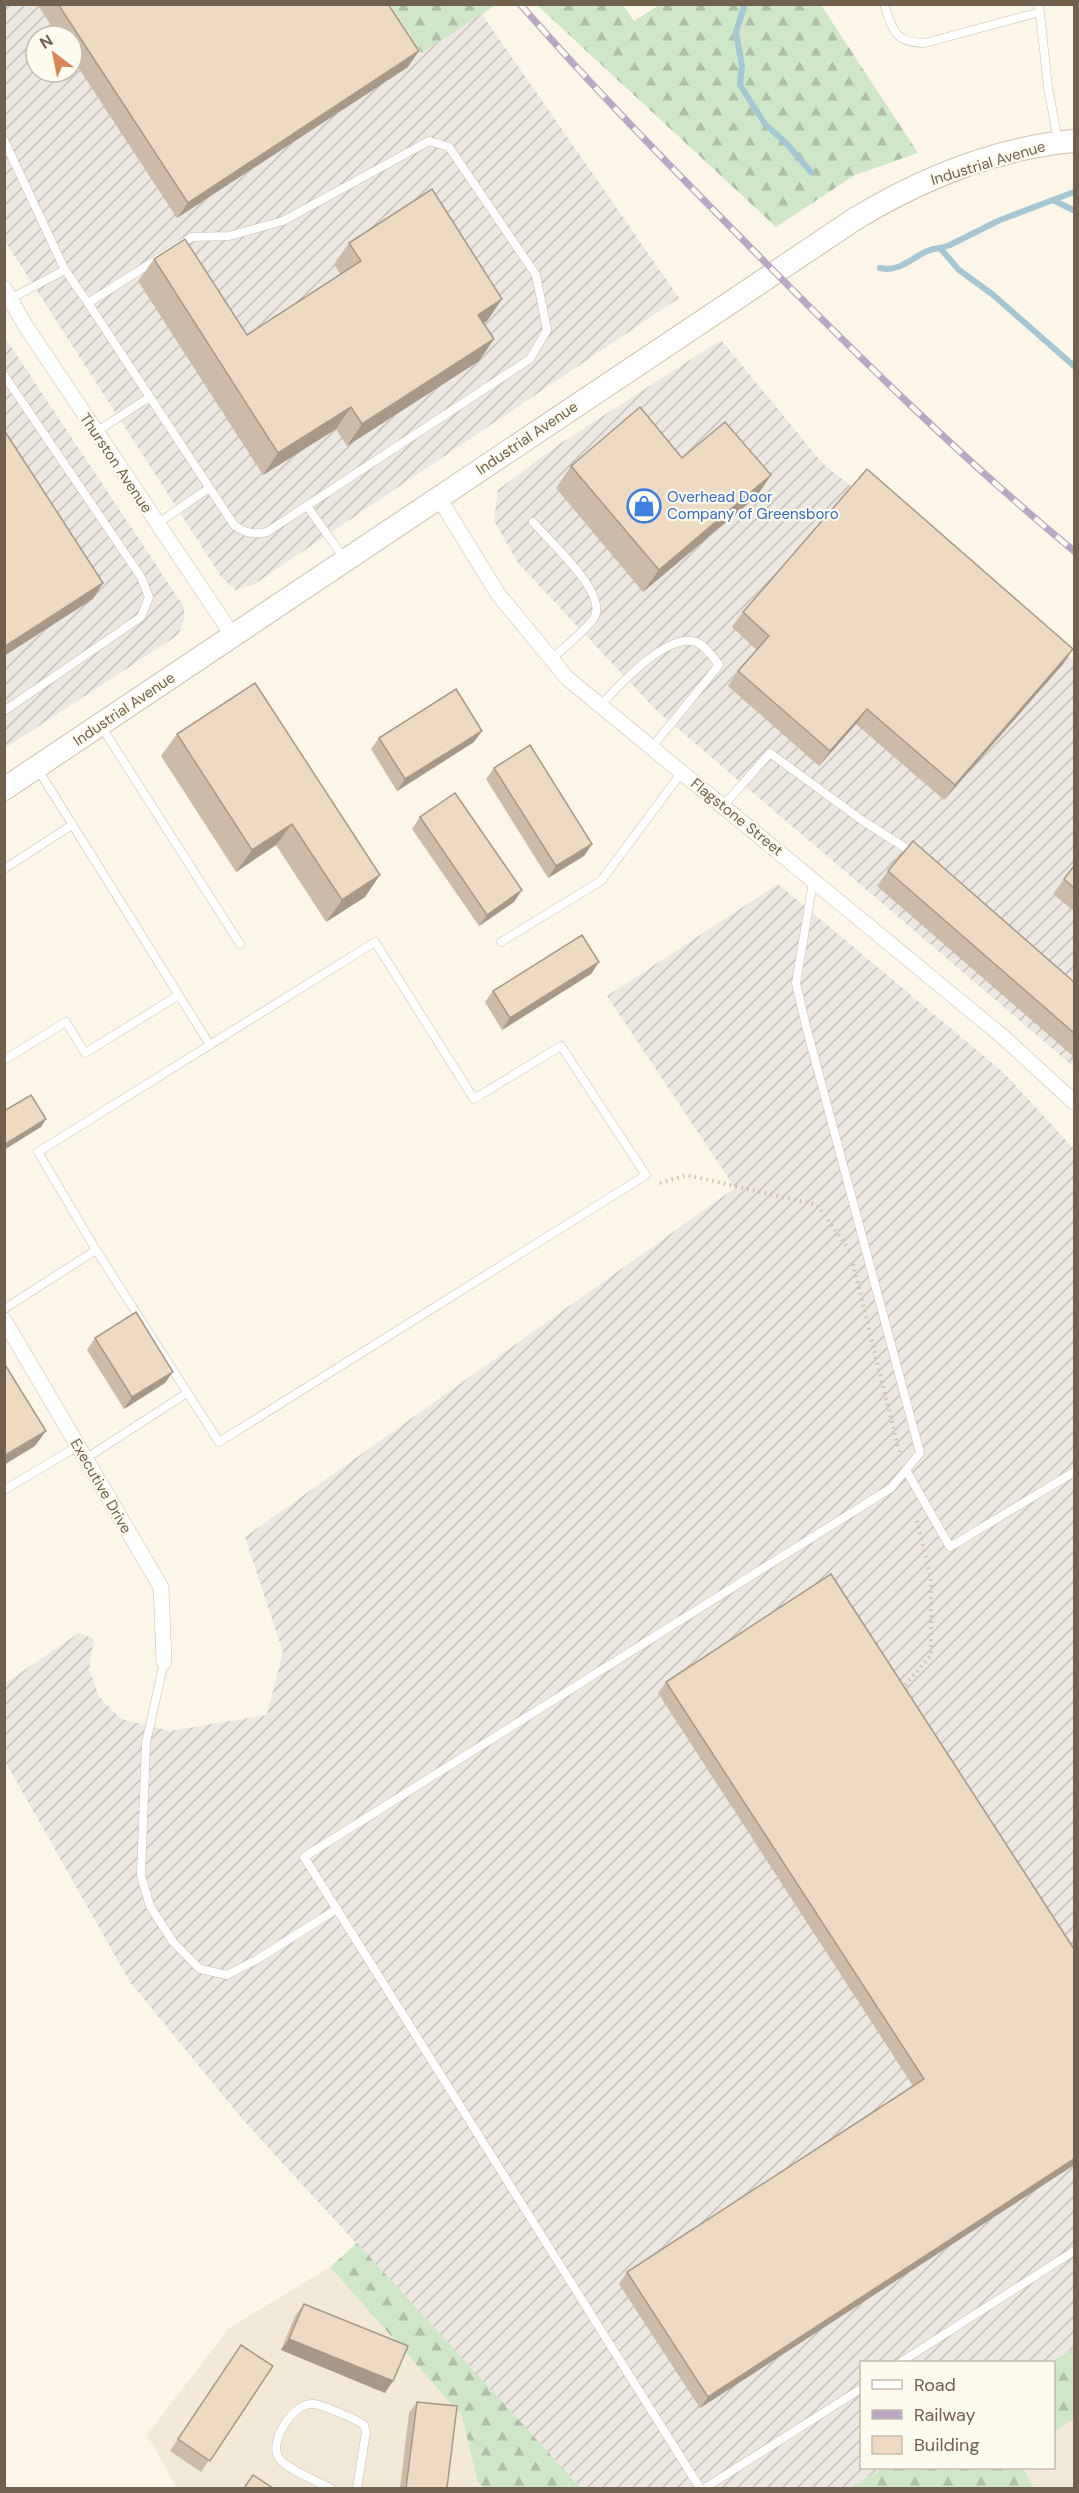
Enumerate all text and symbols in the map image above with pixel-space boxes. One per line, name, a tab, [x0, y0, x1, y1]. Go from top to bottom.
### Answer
north arrow	[24, 24, 84, 84]
text: N	[36, 30, 57, 54]
street label: Industrial Avenue	[928, 136, 1048, 190]
street label: Industrial Avenue	[472, 396, 582, 480]
street label: Thurston Avenue	[75, 409, 157, 517]
place label: Overhead Door Company of Greensboro	[667, 487, 839, 524]
shop icon: Overhead Door Company of Greensboro	[626, 488, 662, 524]
street label: Industrial Avenue	[69, 667, 179, 751]
street label: Flagstone Street	[687, 774, 787, 860]
street label: Executive Drive	[66, 1435, 136, 1537]
legend	[860, 2361, 1055, 2469]
text: Road	[914, 2373, 956, 2397]
text: Railway	[914, 2403, 976, 2427]
text: Building	[914, 2433, 979, 2457]

